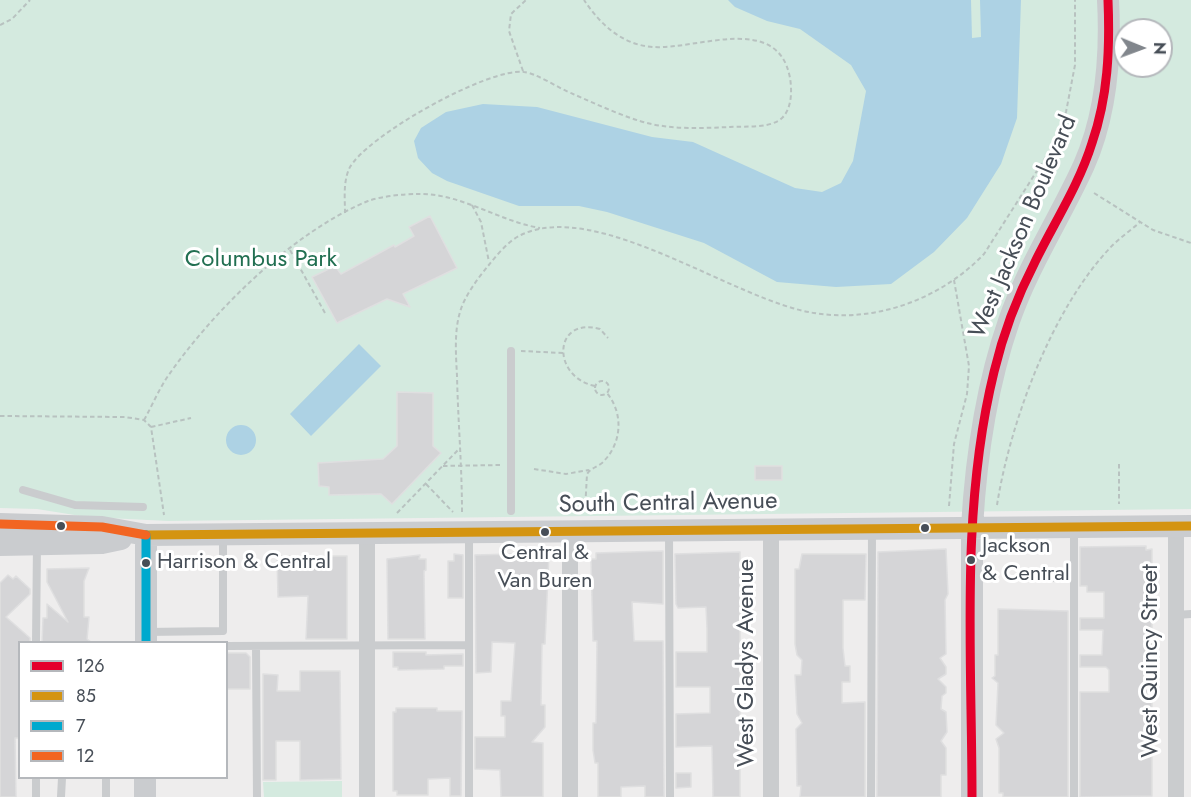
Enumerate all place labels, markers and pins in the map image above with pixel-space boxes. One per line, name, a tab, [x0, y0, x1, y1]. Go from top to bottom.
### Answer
unlabelled marker	[55, 520, 67, 532]
unlabelled marker	[919, 522, 931, 534]
marker: Central & Van Buren	[539, 526, 551, 538]
place label: Jackson & Central	[982, 534, 1070, 586]
place label: Central & Van Buren	[498, 541, 592, 592]
place label: Harrison & Central	[157, 550, 331, 576]
marker: Jackson & Central	[965, 554, 977, 566]
marker: Harrison & Central	[140, 557, 152, 569]

